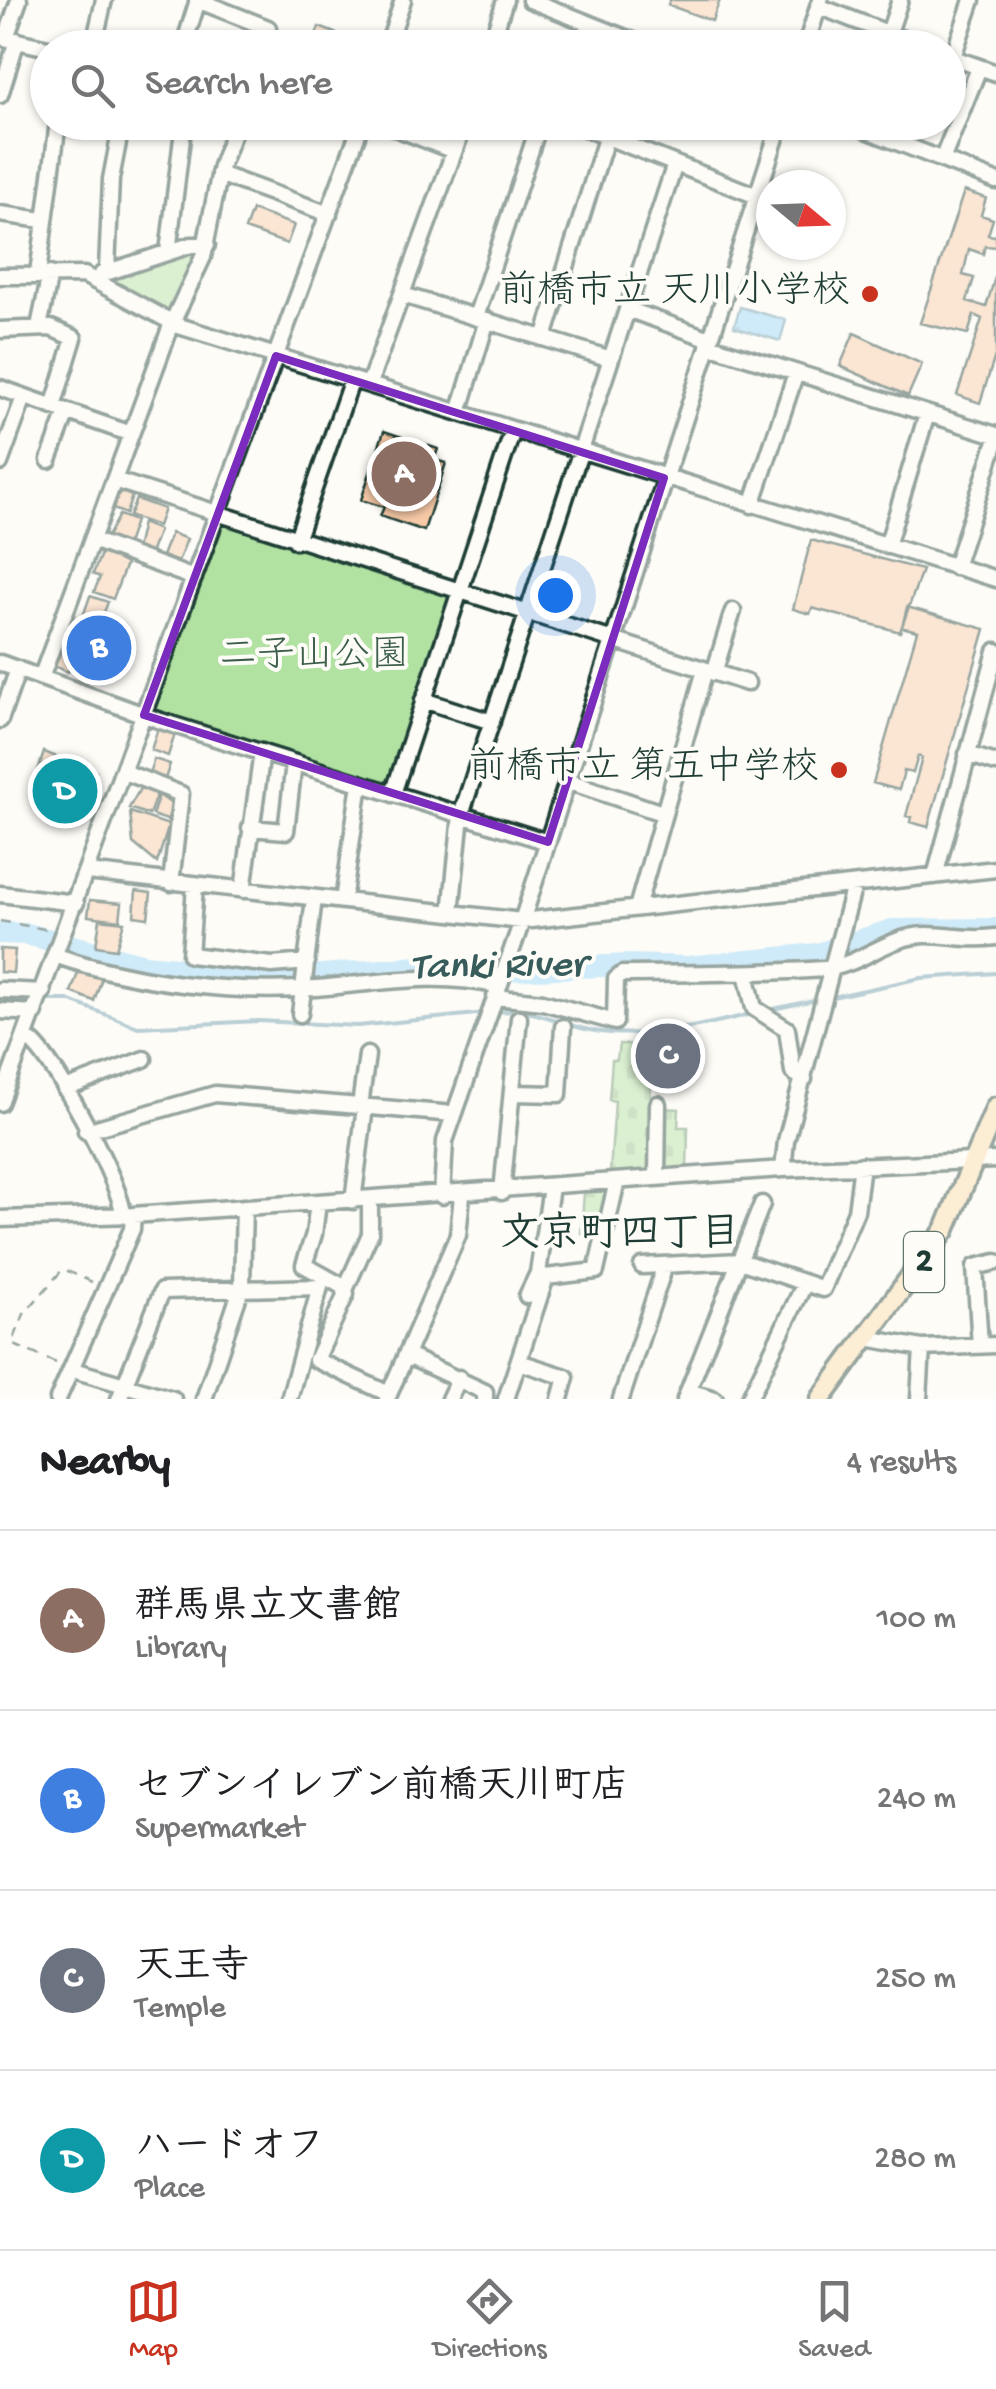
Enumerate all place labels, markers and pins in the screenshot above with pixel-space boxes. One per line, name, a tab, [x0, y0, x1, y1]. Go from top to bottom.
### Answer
place label: 前橋市立 天川小学校	[499, 270, 850, 316]
marker: 前橋市立 天川小学校	[859, 283, 881, 305]
pin: A	[372, 436, 436, 512]
pin: B	[66, 610, 132, 686]
place label: 前橋市立 第五中学校	[468, 745, 819, 792]
pin: D	[32, 754, 98, 828]
marker: 前橋市立 第五中学校	[828, 759, 850, 781]
pin: C	[636, 1018, 700, 1094]

